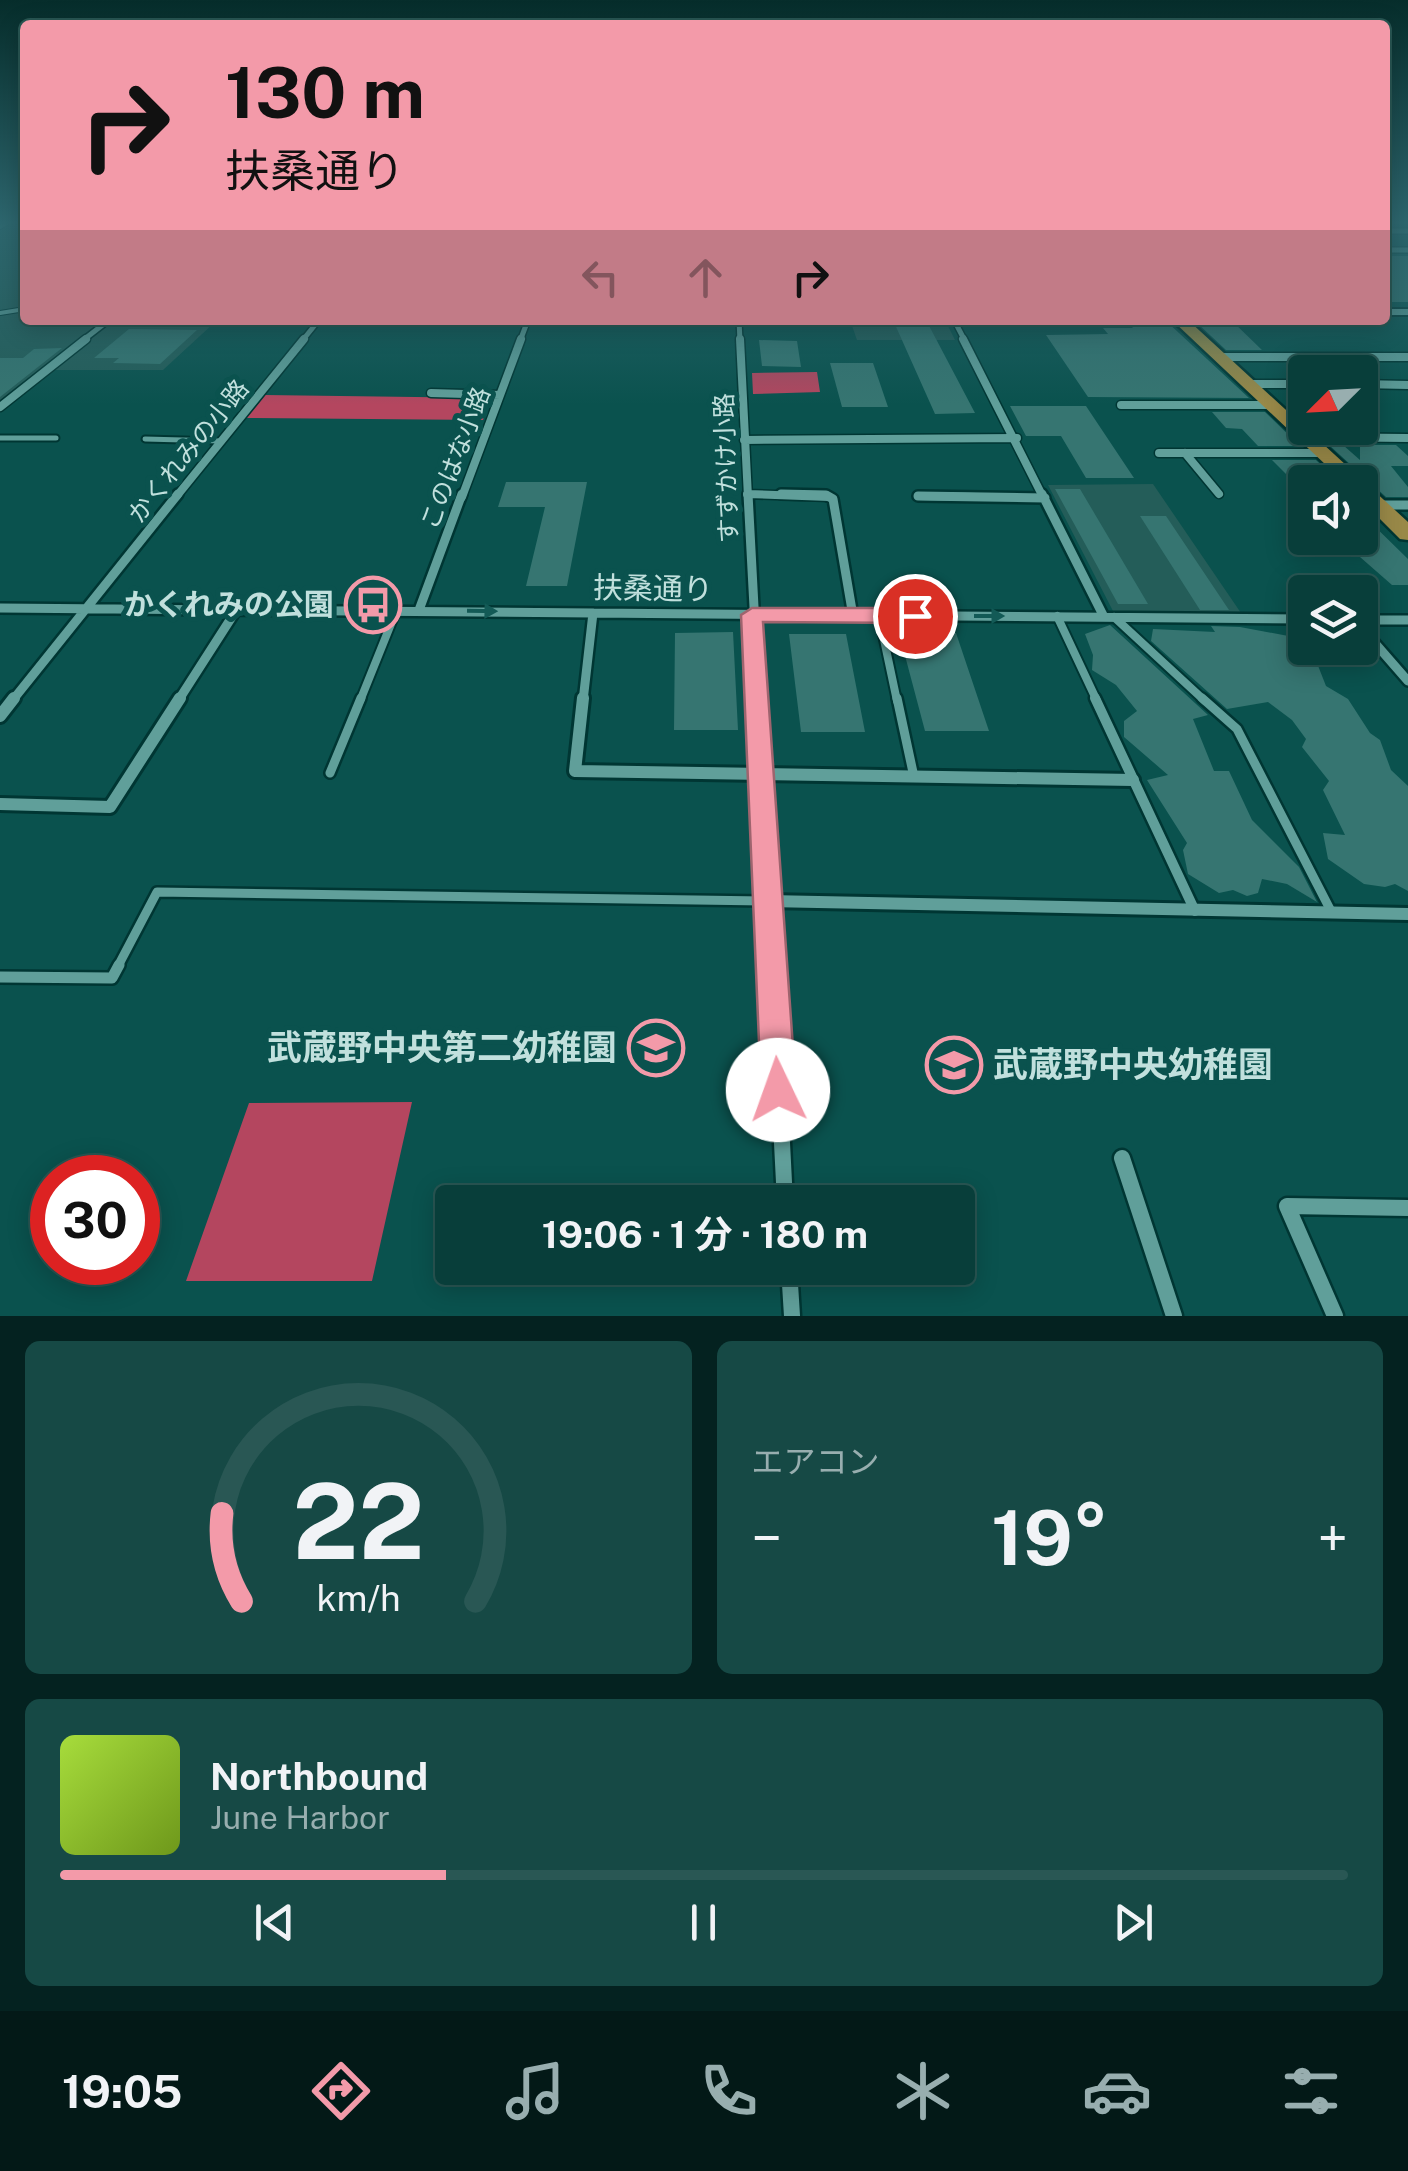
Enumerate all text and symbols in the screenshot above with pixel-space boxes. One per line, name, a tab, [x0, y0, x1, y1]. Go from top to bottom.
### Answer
text: 130 m	[225, 51, 425, 134]
icon: right	[60, 60, 190, 190]
text: 扶桑通り	[225, 144, 405, 197]
icon: left	[573, 250, 628, 305]
icon: ahead	[678, 250, 733, 305]
icon: right	[783, 250, 838, 305]
north arrow	[1288, 355, 1378, 445]
map controls	[1288, 355, 1378, 665]
street label: かくれみの小路	[121, 374, 255, 528]
street label: このはな小路	[414, 383, 496, 533]
street label: すずかけ小路	[708, 393, 744, 543]
button: sound	[1288, 465, 1378, 555]
street label: 扶桑通り	[593, 569, 713, 607]
pin	[873, 574, 958, 659]
bus stop icon: かくれみの公園	[343, 575, 403, 635]
button: layers	[1288, 575, 1378, 665]
place label: かくれみの公園	[124, 586, 334, 622]
icon: arrive	[888, 589, 943, 644]
one-way arrow	[467, 603, 499, 619]
one-way arrow	[974, 608, 1006, 624]
school or university icon: 武蔵野中央第二幼稚園	[626, 1018, 686, 1078]
place label: 武蔵野中央第二幼稚園	[267, 1027, 617, 1068]
school or university icon: 武蔵野中央幼稚園	[924, 1035, 984, 1095]
position arrow	[726, 1038, 830, 1142]
place label: 武蔵野中央幼稚園	[993, 1044, 1273, 1085]
speed limit sign: 30	[30, 1155, 160, 1285]
text: 19:06 · 1 分 · 180 m	[542, 1212, 868, 1257]
text: エアコン	[752, 1443, 880, 1480]
text: 22	[292, 1460, 424, 1582]
text: 19°	[991, 1494, 1108, 1582]
text: −	[752, 1506, 782, 1570]
text: +	[1317, 1506, 1348, 1570]
text: km/h	[316, 1577, 400, 1619]
text: Northbound	[210, 1754, 428, 1799]
text: June Harbor	[210, 1799, 390, 1836]
icon: previous	[247, 1895, 302, 1950]
icon: pause	[676, 1895, 731, 1950]
icon: next	[1106, 1895, 1161, 1950]
icon: directions	[306, 2056, 376, 2126]
icon: music	[500, 2056, 570, 2126]
icon: phone	[694, 2056, 764, 2126]
icon: climate	[888, 2056, 958, 2126]
icon: car	[1082, 2056, 1152, 2126]
icon: filters	[1276, 2056, 1346, 2126]
text: 19:05	[62, 2065, 182, 2118]

